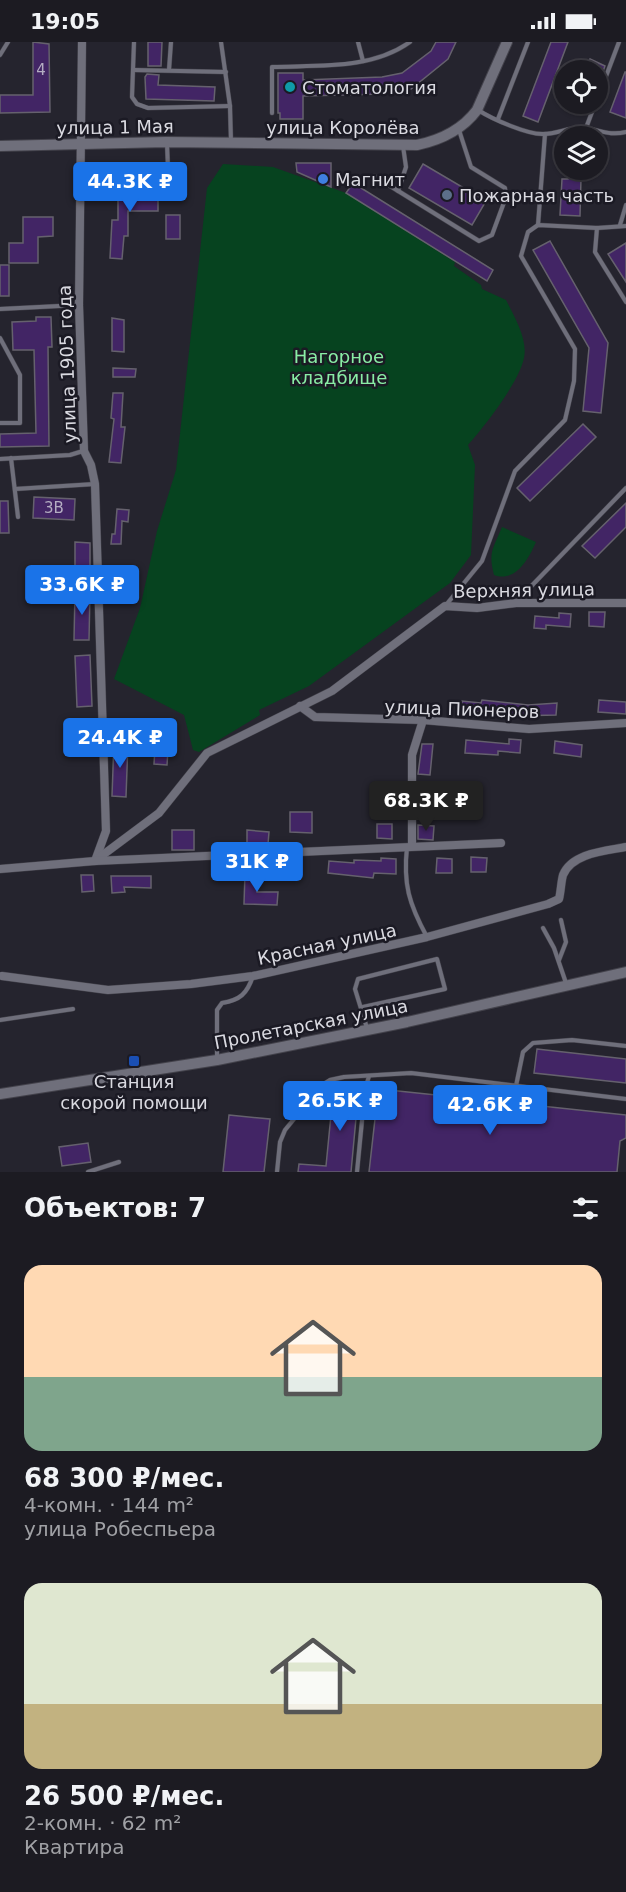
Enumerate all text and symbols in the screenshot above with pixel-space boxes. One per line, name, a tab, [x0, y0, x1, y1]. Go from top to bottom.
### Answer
text: 19:05	[30, 9, 100, 34]
map controls	[554, 60, 608, 180]
button: locate	[554, 60, 608, 114]
house number: 4	[36, 61, 46, 79]
place label: Стоматология	[302, 77, 437, 98]
marker: Стоматология	[283, 80, 297, 94]
street label: улица 1 Мая	[56, 115, 174, 139]
street label: улица Королёва	[266, 117, 420, 138]
button: layers	[554, 126, 608, 180]
pin: 44.3K ₽	[75, 162, 185, 213]
text: 44.3K ₽	[87, 169, 173, 193]
place label: Магнит	[335, 169, 405, 190]
marker: Магнит	[316, 172, 330, 186]
place label: Пожарная часть	[459, 185, 614, 206]
marker: Пожарная часть	[440, 188, 454, 202]
street label: улица 1905 года	[54, 285, 80, 443]
park label: Нагорное кладбище	[291, 346, 387, 388]
house number: 3В	[44, 499, 64, 517]
pin: 33.6K ₽	[27, 565, 137, 616]
text: 33.6K ₽	[39, 572, 125, 596]
street label: Верхняя улица	[453, 578, 595, 602]
street label: улица Пионеров	[384, 696, 540, 722]
pin: 24.4K ₽	[65, 718, 175, 769]
text: 24.4K ₽	[77, 725, 163, 749]
pin: 68.3K ₽	[371, 781, 481, 832]
text: 68.3K ₽	[383, 788, 469, 812]
pin: 31K ₽	[215, 842, 299, 893]
text: 31K ₽	[225, 849, 289, 873]
street label: Красная улица	[256, 919, 398, 969]
street label: Пролетарская улица	[212, 995, 410, 1053]
marker: Станция скорой помощи	[127, 1054, 141, 1068]
place label: Станция скорой помощи	[60, 1071, 208, 1113]
pin: 26.5K ₽	[285, 1081, 395, 1132]
pin: 42.6K ₽	[435, 1085, 545, 1136]
text: 26.5K ₽	[297, 1088, 383, 1112]
text: 42.6K ₽	[447, 1092, 533, 1116]
icon: filters	[569, 1192, 602, 1225]
text: Объектов: 7	[24, 1193, 206, 1223]
icon: home	[259, 1304, 367, 1412]
text: 68 300 ₽/мес.	[24, 1463, 224, 1493]
text: 4-комн. · 144 m²	[24, 1493, 194, 1517]
text: улица Робеспьера	[24, 1517, 216, 1541]
icon: home	[259, 1622, 367, 1730]
text: 26 500 ₽/мес.	[24, 1781, 224, 1811]
text: 2-комн. · 62 m²	[24, 1811, 181, 1835]
text: Квартира	[24, 1835, 125, 1859]

